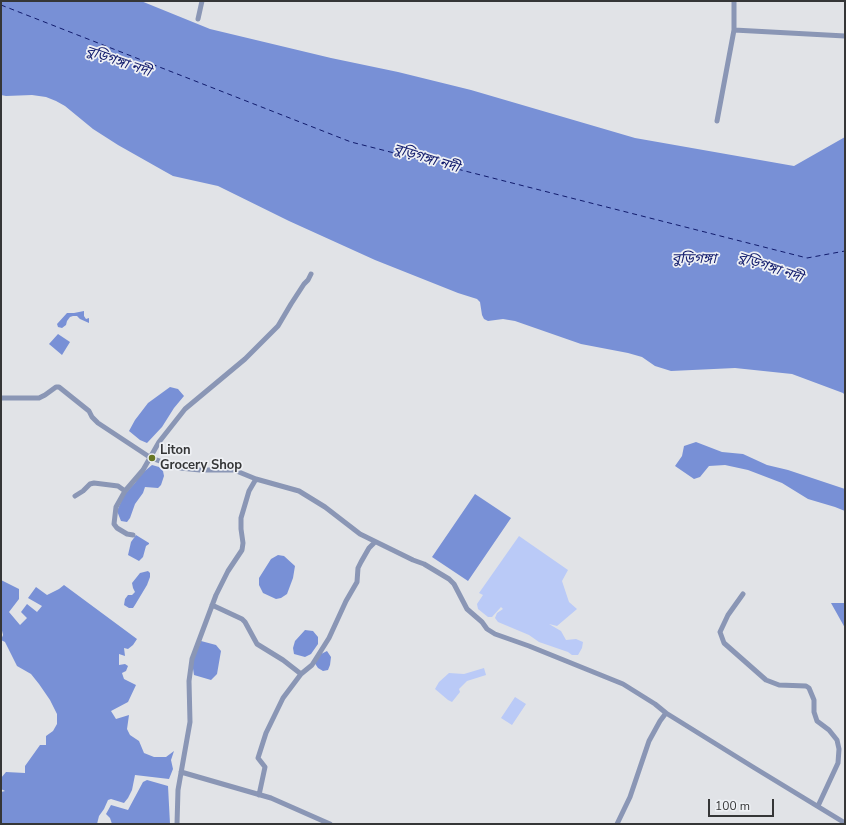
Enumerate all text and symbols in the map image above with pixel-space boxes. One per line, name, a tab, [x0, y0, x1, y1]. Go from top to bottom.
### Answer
water label: বুড়িগঙ্গা নদী	[83, 43, 153, 81]
water label: বুড়িগঙ্গা নদী	[391, 141, 461, 177]
water label: বুড়িগঙ্গা নদী	[735, 249, 805, 287]
water label: বুড়িগঙ্গা	[672, 252, 716, 268]
place label: Liton Grocery Shop	[160, 443, 242, 474]
marker: Liton Grocery Shop	[147, 453, 157, 463]
scale bar	[710, 791, 776, 817]
text: 100 m	[715, 798, 750, 814]

